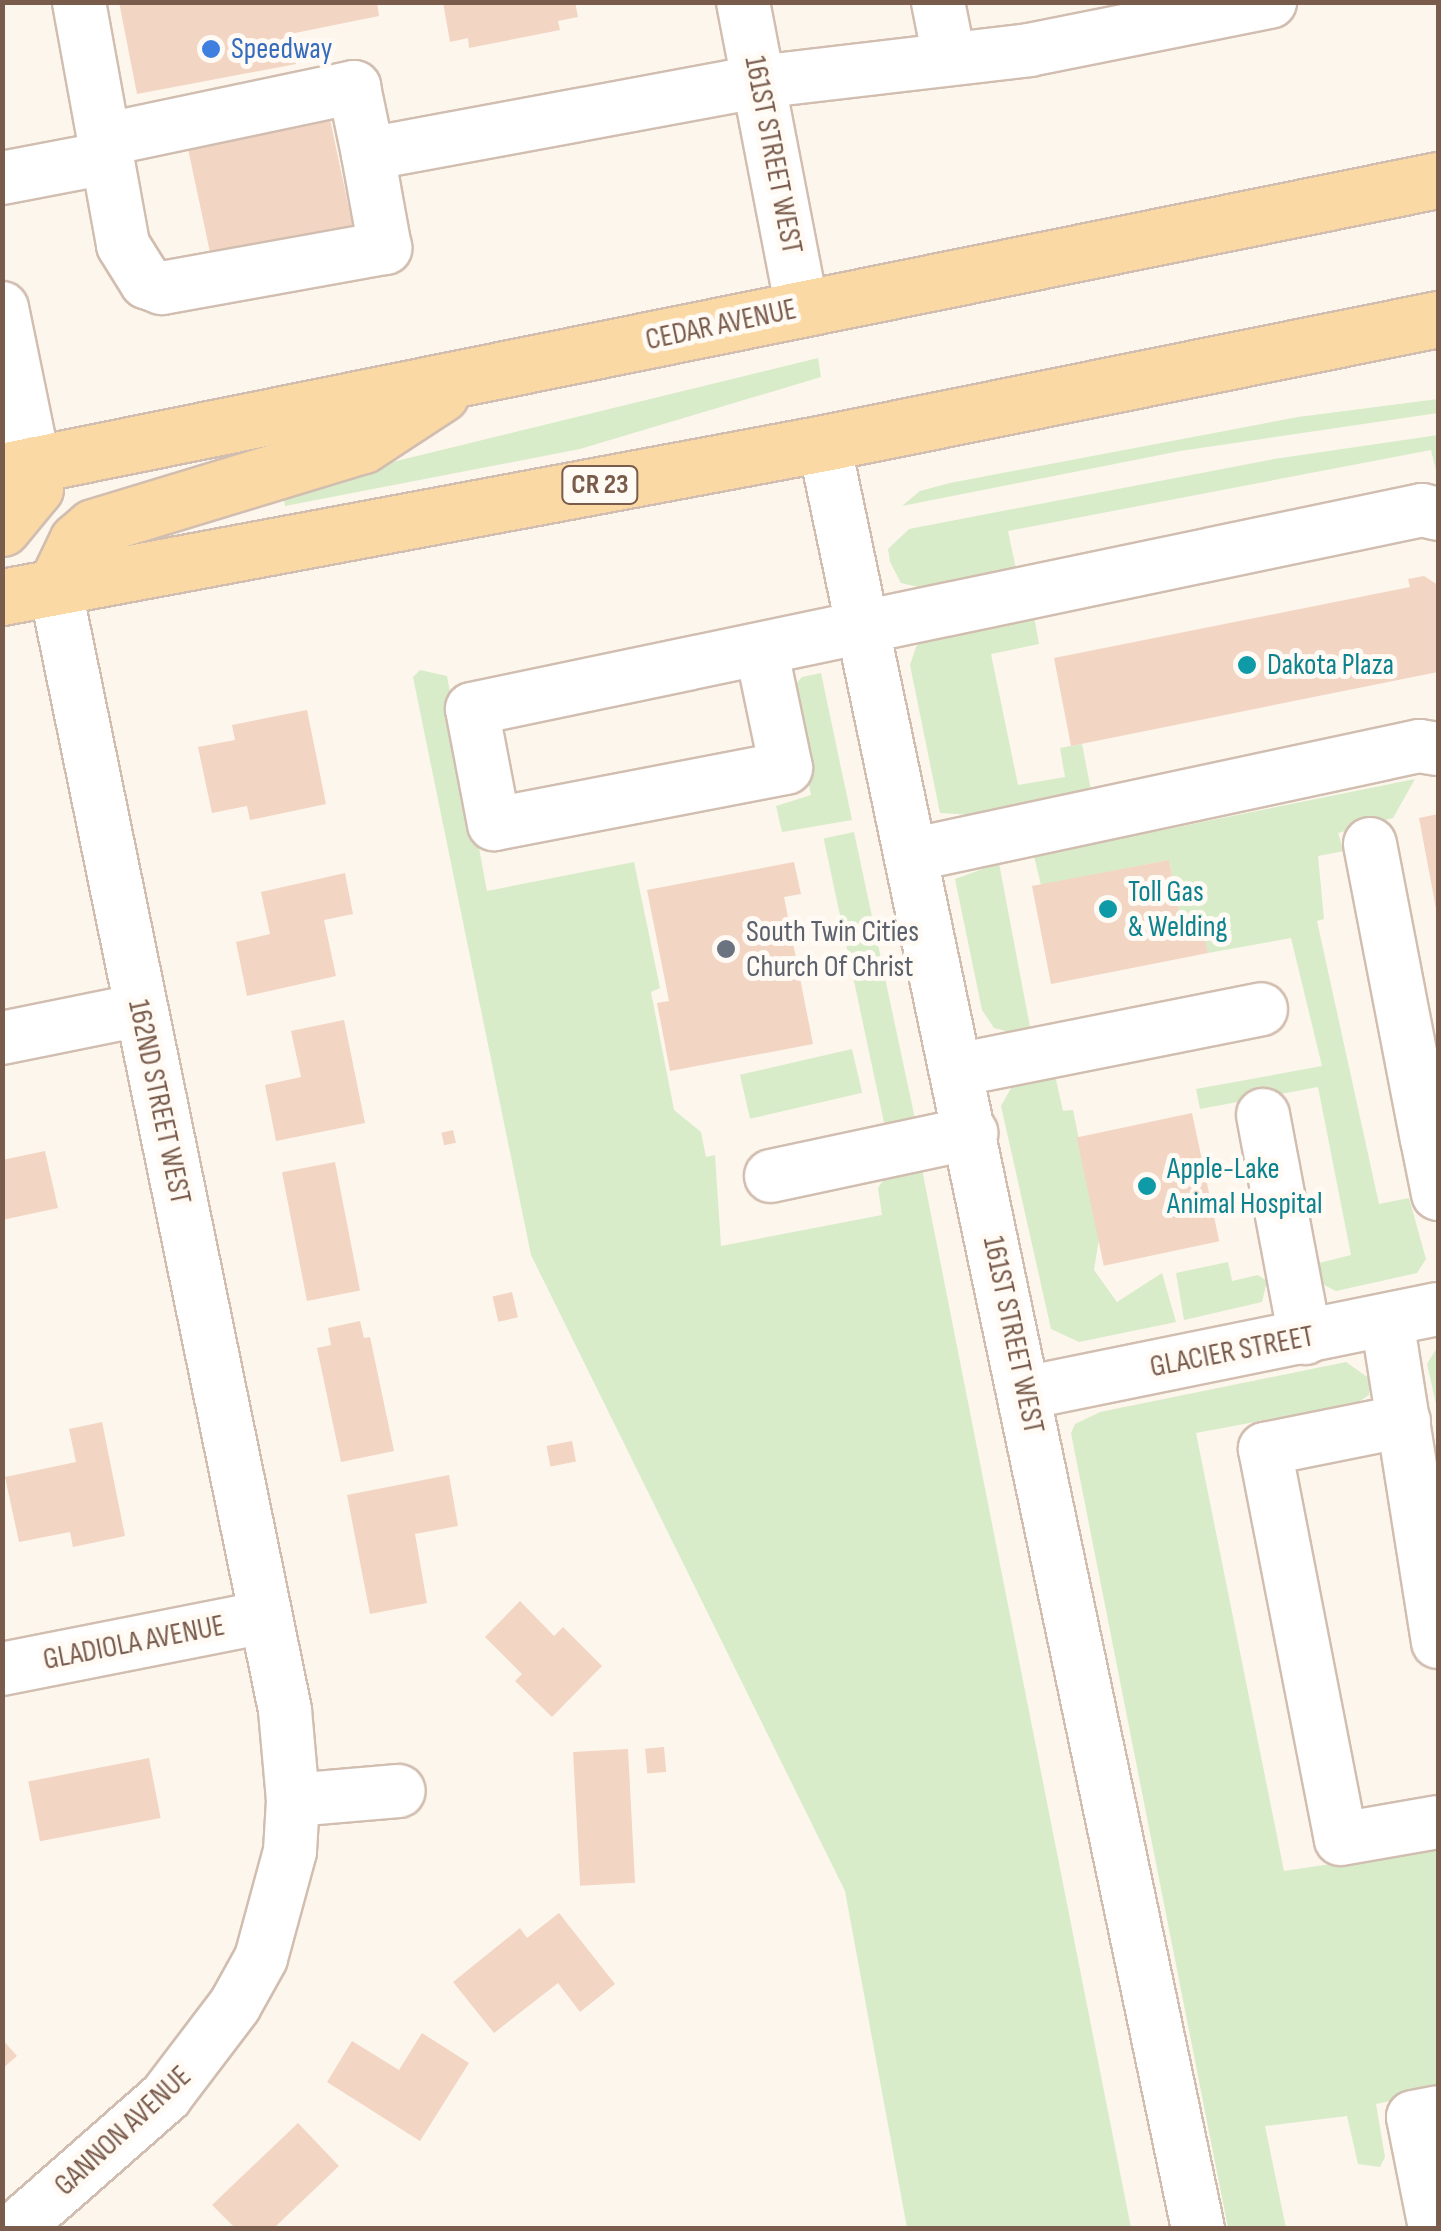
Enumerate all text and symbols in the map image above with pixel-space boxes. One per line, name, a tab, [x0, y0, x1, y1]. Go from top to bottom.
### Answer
place label: Speedway	[231, 31, 332, 67]
marker: Speedway	[200, 38, 222, 60]
street label: 161ST STREET WEST	[736, 53, 810, 257]
street label: CEDAR AVENUE	[642, 291, 800, 359]
road number: CR 23	[560, 462, 640, 508]
place label: Dakota Plaza	[1267, 647, 1394, 683]
marker: Dakota Plaza	[1236, 654, 1258, 676]
place label: Toll Gas & Welding	[1128, 874, 1227, 944]
marker: Toll Gas & Welding	[1097, 898, 1119, 920]
place label: South Twin Cities Church Of Christ	[746, 914, 919, 984]
marker: South Twin Cities Church Of Christ	[715, 938, 737, 960]
street label: 162ND STREET WEST	[120, 996, 198, 1208]
place label: Apple-Lake Animal Hospital	[1167, 1151, 1323, 1222]
marker: Apple-Lake Animal Hospital	[1136, 1175, 1158, 1197]
street label: 161ST STREET WEST	[975, 1233, 1051, 1437]
street label: GLACIER STREET	[1147, 1318, 1317, 1386]
street label: GLADIOLA AVENUE	[40, 1608, 228, 1678]
street label: GANNON AVENUE	[47, 2059, 199, 2203]

